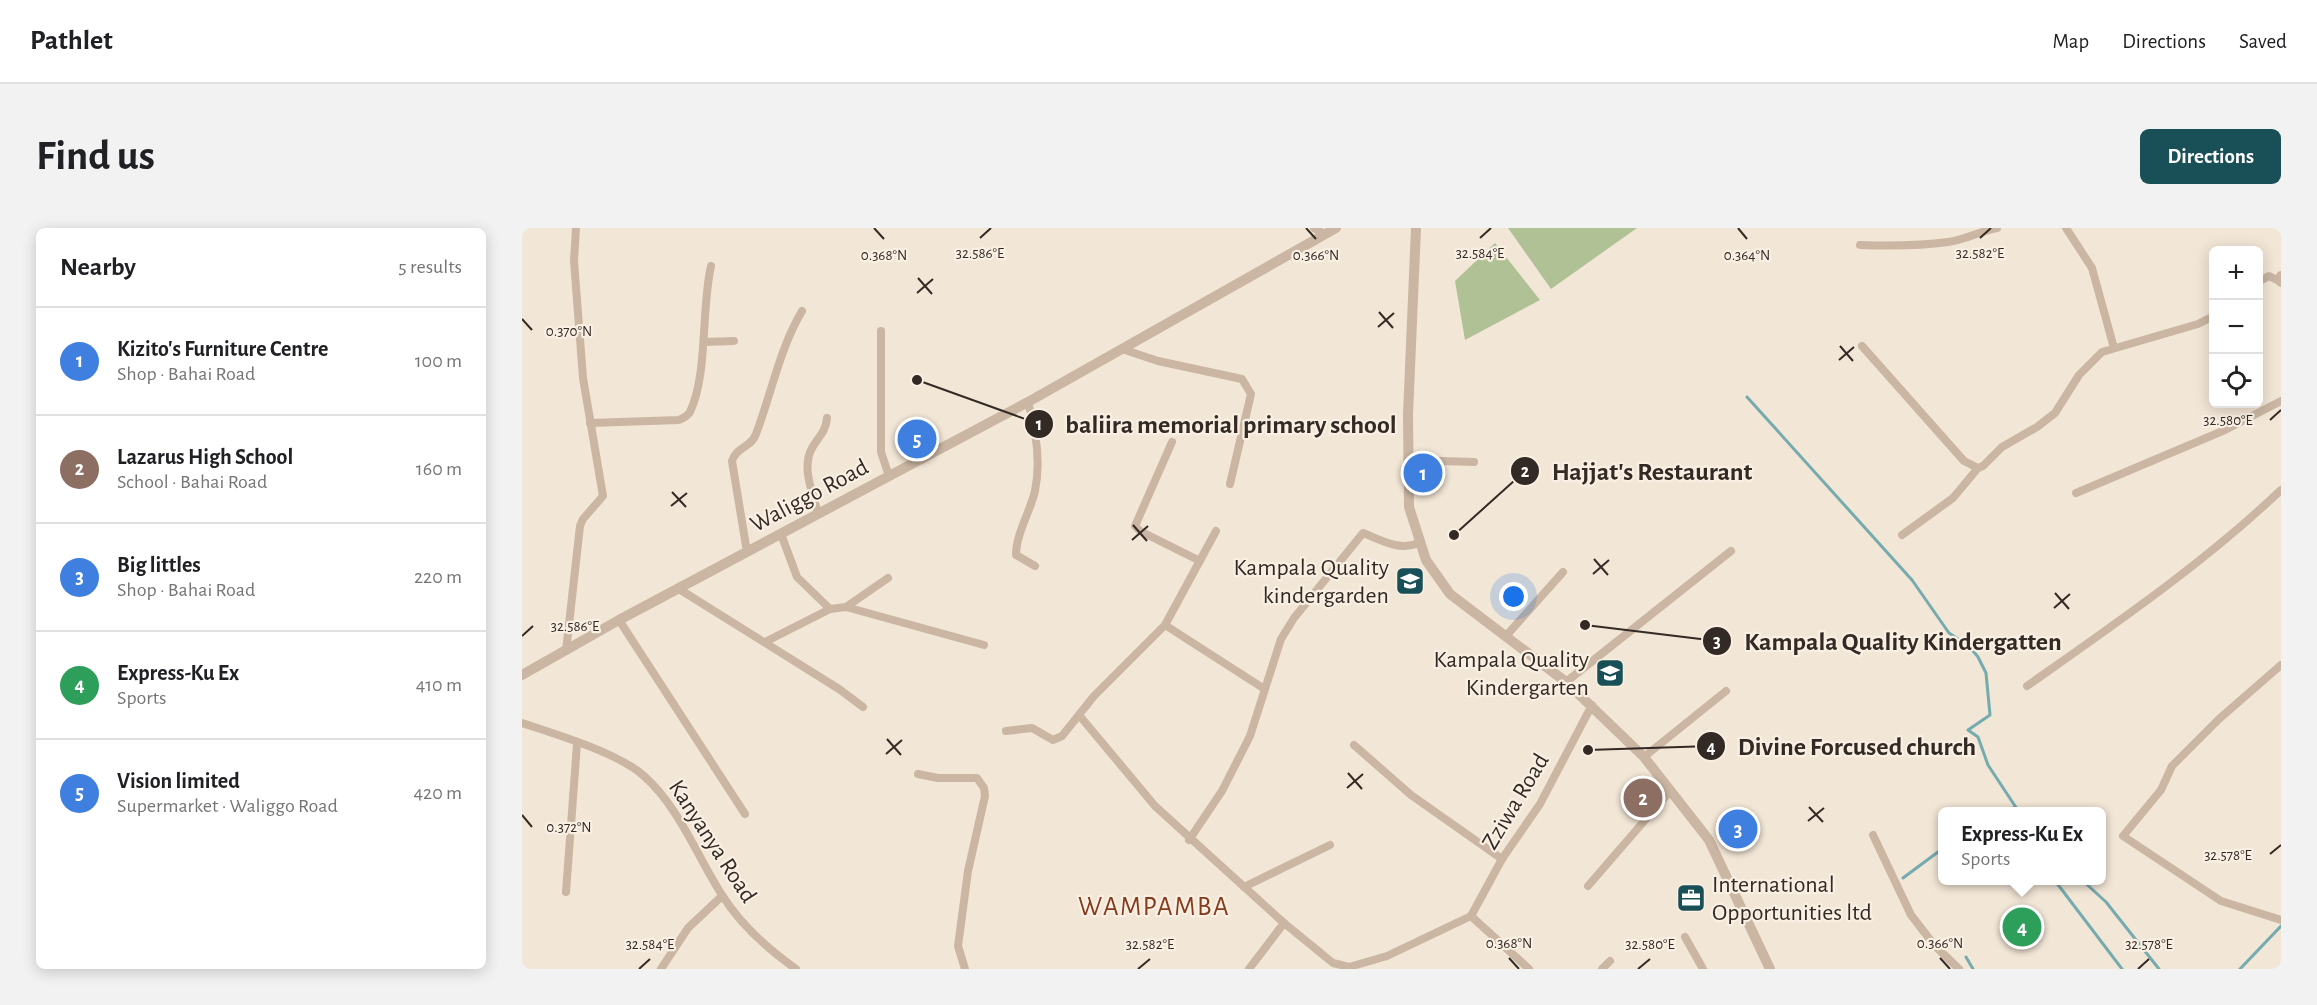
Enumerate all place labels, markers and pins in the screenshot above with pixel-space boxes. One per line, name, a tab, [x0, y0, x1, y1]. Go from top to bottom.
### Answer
callout: baliira memorial primary school	[1024, 402, 1409, 446]
pin: 5	[898, 416, 936, 462]
callout: Hajjat's Restaurant	[1510, 449, 1765, 493]
pin: 1	[1404, 450, 1442, 496]
place label: Kampala Quality kindergarden	[1233, 556, 1389, 608]
school or university icon: Kampala Quality kindergarden	[1394, 565, 1426, 597]
callout: Kampala Quality Kindergatten	[1702, 619, 2073, 663]
place label: Kampala Quality Kindergarten	[1433, 648, 1589, 700]
school or university icon: Kampala Quality Kindergarten	[1594, 657, 1626, 689]
callout: Divine Forcused church	[1696, 724, 1988, 768]
pin: 2	[1624, 776, 1662, 820]
pin: 3	[1718, 806, 1758, 852]
place label: International Opportunities ltd	[1712, 873, 1872, 925]
office icon: International Opportunities ltd	[1675, 882, 1707, 914]
pin: 4	[2002, 904, 2042, 950]

